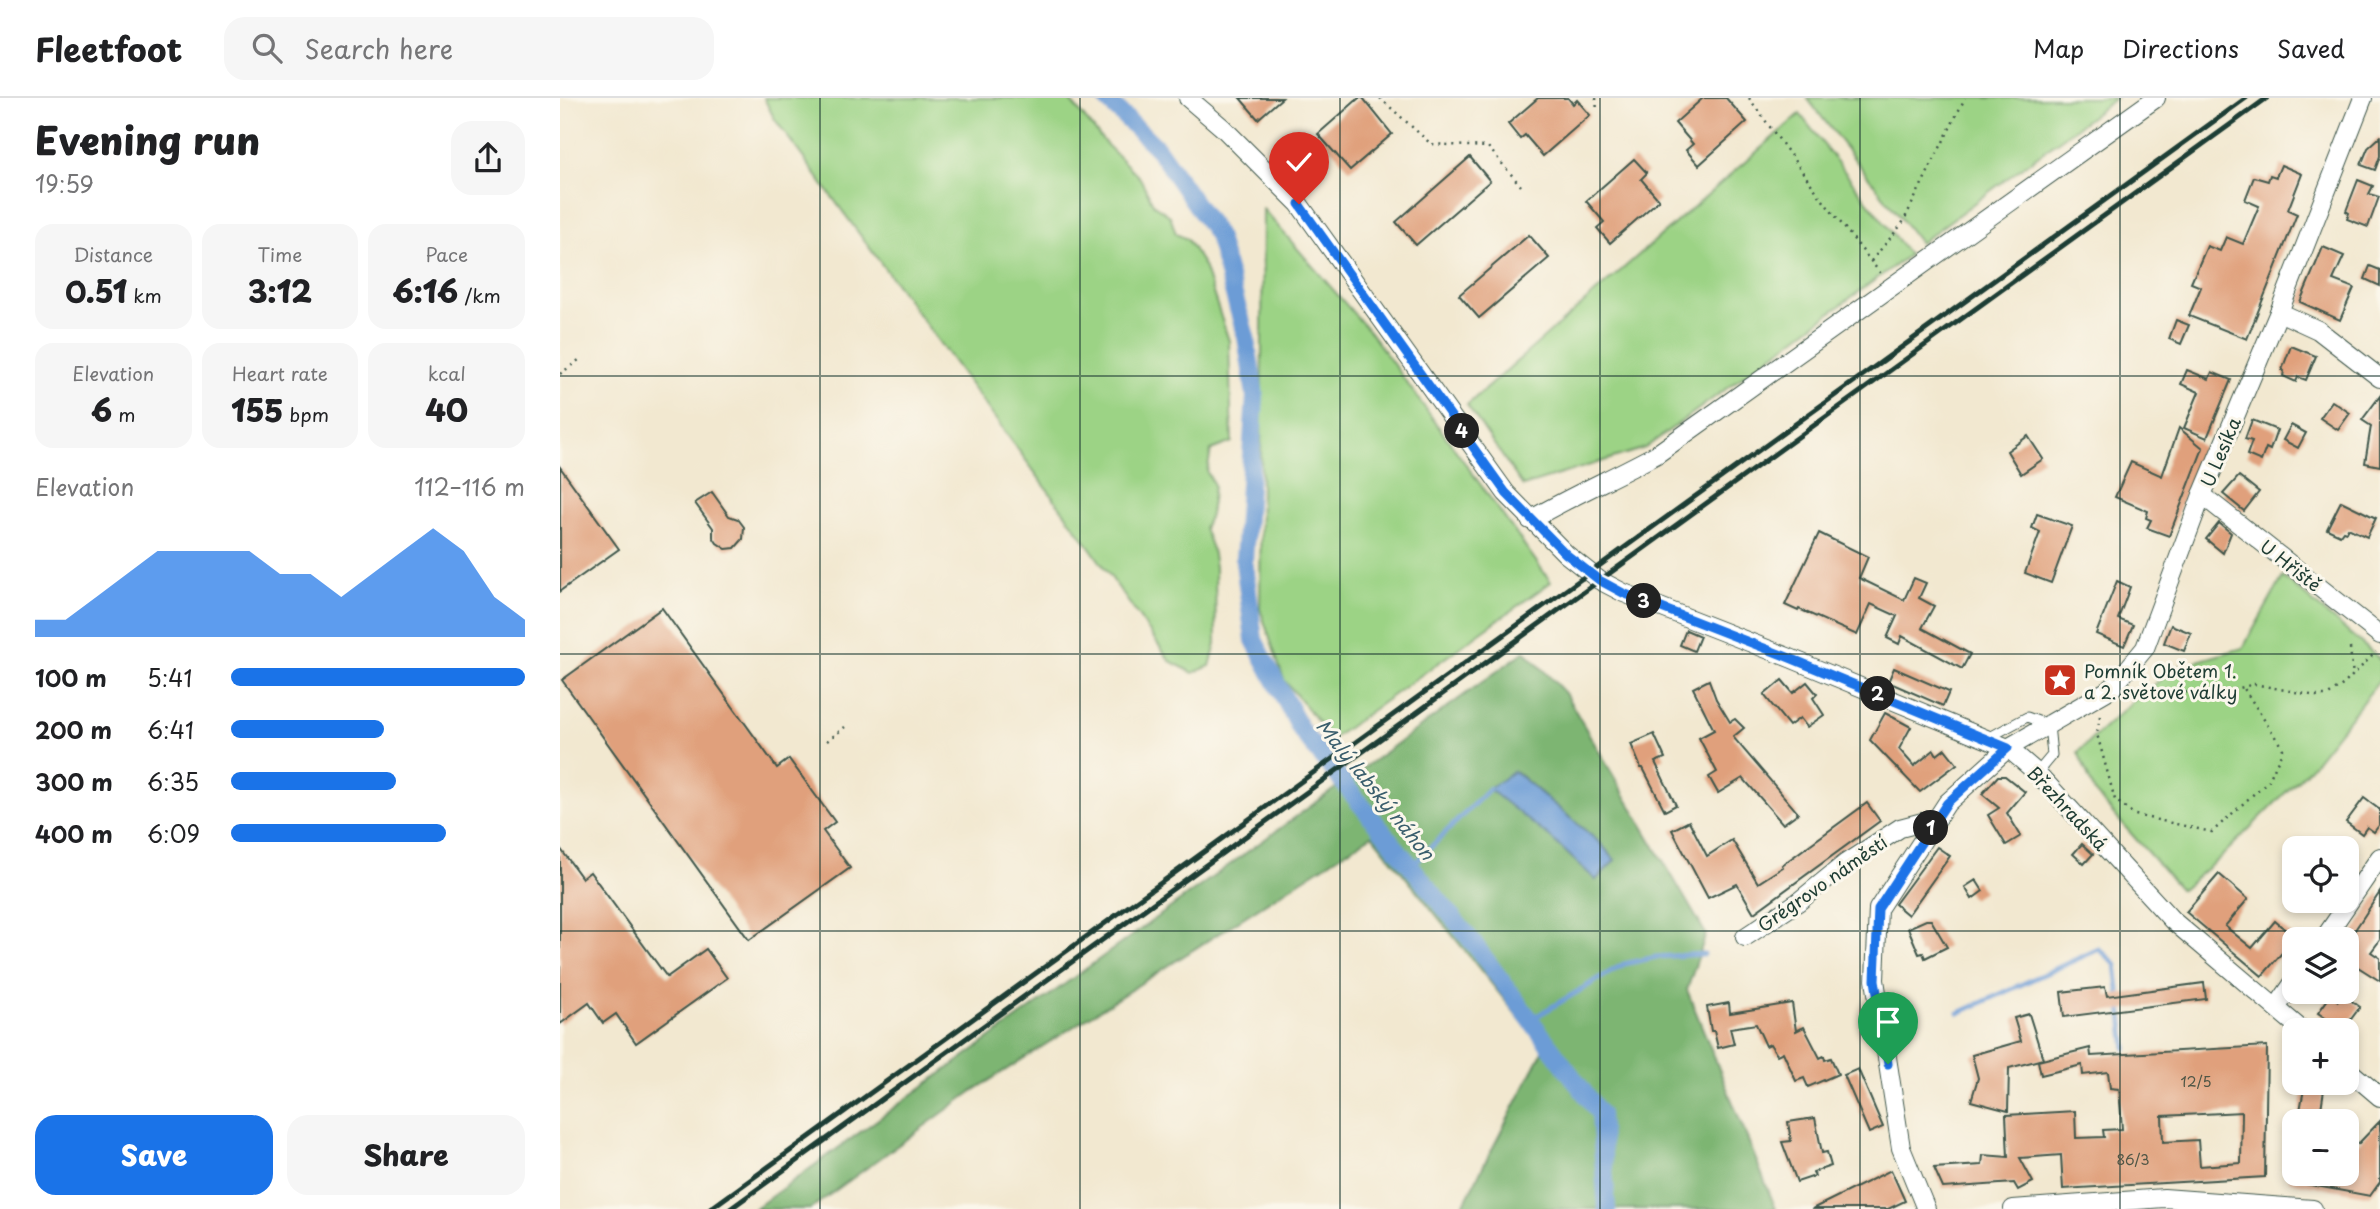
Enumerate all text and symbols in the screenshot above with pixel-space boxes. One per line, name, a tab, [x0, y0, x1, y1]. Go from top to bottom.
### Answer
search box	[224, 17, 714, 80]
text: Fleetfoot	[35, 23, 182, 73]
icon: search	[248, 29, 286, 67]
text: Search here	[304, 29, 453, 68]
text: Map	[2033, 30, 2084, 66]
text: Directions	[2122, 30, 2239, 66]
text: Saved	[2277, 30, 2345, 66]
text: Evening run	[35, 111, 260, 168]
button: share	[451, 121, 525, 195]
pin	[1269, 132, 1329, 204]
icon: check	[1280, 143, 1318, 181]
text: 19:59	[35, 166, 94, 201]
text: Distance	[73, 240, 153, 268]
text: Time	[258, 240, 302, 268]
text: Pace	[425, 240, 468, 268]
text: 0.51	[65, 268, 127, 313]
text: 3:12	[248, 268, 312, 313]
text: 6:16	[393, 268, 458, 313]
text: km	[127, 281, 162, 309]
text: /km	[458, 281, 501, 309]
text: Elevation	[72, 359, 154, 387]
text: Heart rate	[232, 359, 328, 387]
text: kcal	[428, 359, 466, 387]
text: 6	[91, 387, 112, 432]
text: 155	[231, 387, 283, 432]
text: 40	[425, 387, 468, 432]
text: m	[112, 400, 136, 428]
text: bpm	[283, 400, 329, 428]
street label: U Lesíka	[2193, 412, 2247, 491]
pin: 4	[1444, 414, 1480, 448]
text: 4	[1455, 416, 1468, 444]
text: Elevation	[35, 469, 134, 504]
text: 112–116 m	[414, 469, 525, 504]
street label: U Hřiště	[2255, 532, 2327, 598]
pin: 3	[1626, 584, 1662, 618]
text: 3	[1637, 586, 1650, 614]
place label: Pomník Obětem 1. a 2. světové války	[2084, 657, 2237, 705]
text: 100 m	[35, 660, 107, 695]
text: 5:41	[147, 660, 193, 695]
place icon: Pomník Obětem 1. a 2. světové války	[2041, 661, 2079, 699]
pin: 2	[1860, 676, 1896, 712]
text: 2	[1871, 679, 1884, 707]
text: 200 m	[35, 712, 112, 747]
text: 6:41	[147, 712, 194, 747]
water label: Malý labský náhon	[1310, 713, 1443, 867]
street label: Březhradská	[2022, 760, 2115, 857]
text: 300 m	[35, 764, 113, 799]
text: 6:35	[147, 764, 199, 799]
pin: 1	[1914, 810, 1948, 846]
text: 1	[1926, 813, 1935, 841]
text: 400 m	[35, 816, 113, 851]
text: 6:09	[147, 816, 200, 851]
street label: Grégrovo náměstí	[1752, 828, 1893, 938]
map controls	[2282, 836, 2359, 1186]
button: locate	[2282, 836, 2359, 913]
button: layers	[2282, 927, 2359, 1004]
pin	[1858, 992, 1918, 1064]
icon: arrive	[1869, 1003, 1907, 1041]
button: +	[2282, 1018, 2359, 1095]
house number: 12/5	[2181, 1071, 2211, 1092]
button: −	[2282, 1109, 2359, 1186]
button: Save	[35, 1115, 273, 1195]
button: Share	[287, 1115, 525, 1195]
house number: 86/3	[2116, 1149, 2150, 1170]

